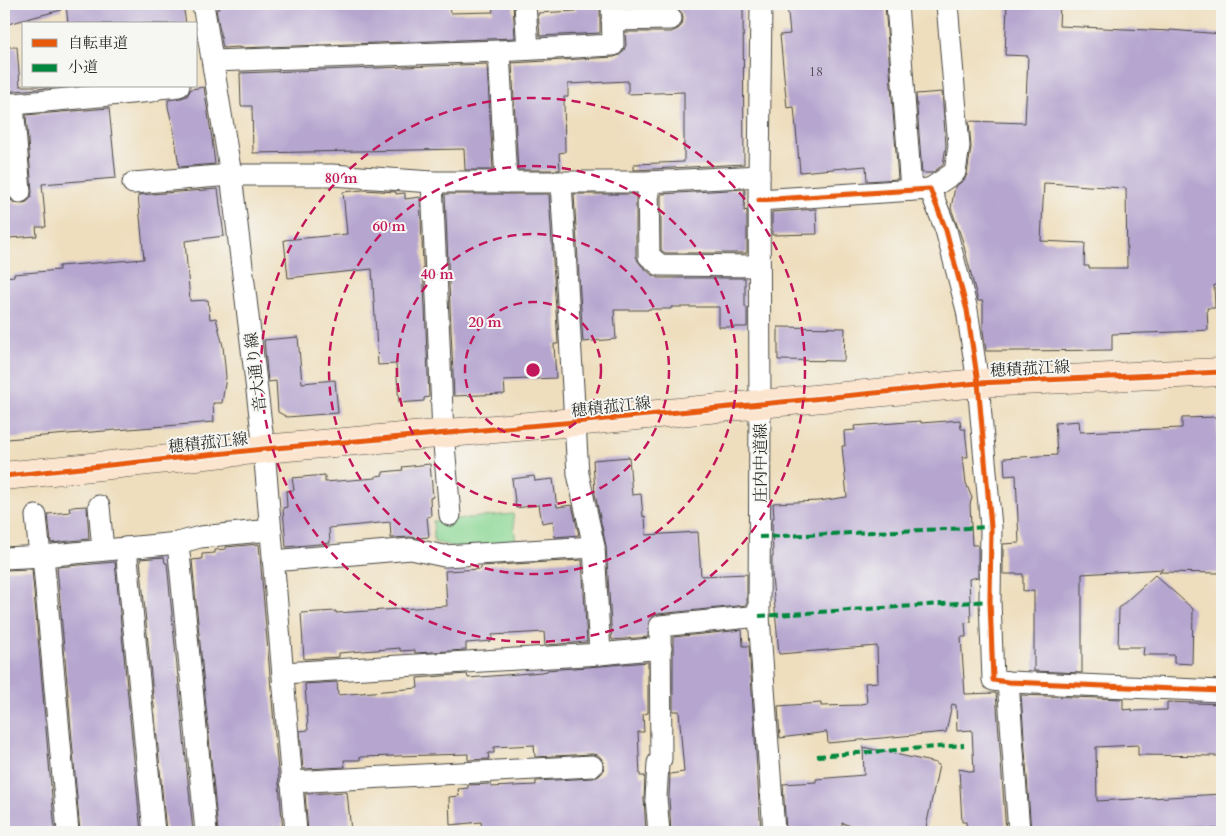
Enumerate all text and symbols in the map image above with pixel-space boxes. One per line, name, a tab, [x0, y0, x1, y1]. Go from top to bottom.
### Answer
legend	[22, 22, 198, 88]
text: 自転車道	[68, 33, 128, 53]
text: 小道	[68, 57, 98, 77]
house number: 18	[809, 62, 823, 81]
text: 80 m	[324, 168, 358, 188]
text: 60 m	[372, 216, 406, 236]
text: 40 m	[420, 264, 454, 284]
text: 20 m	[468, 312, 502, 332]
street label: 音大通り線	[240, 331, 272, 413]
street label: 穂積菰江線	[990, 356, 1071, 382]
centre of rings	[524, 361, 542, 379]
street label: 穂積菰江線	[570, 392, 652, 422]
street label: 庄内中道線	[750, 423, 772, 503]
street label: 穂積菰江線	[167, 428, 249, 458]

